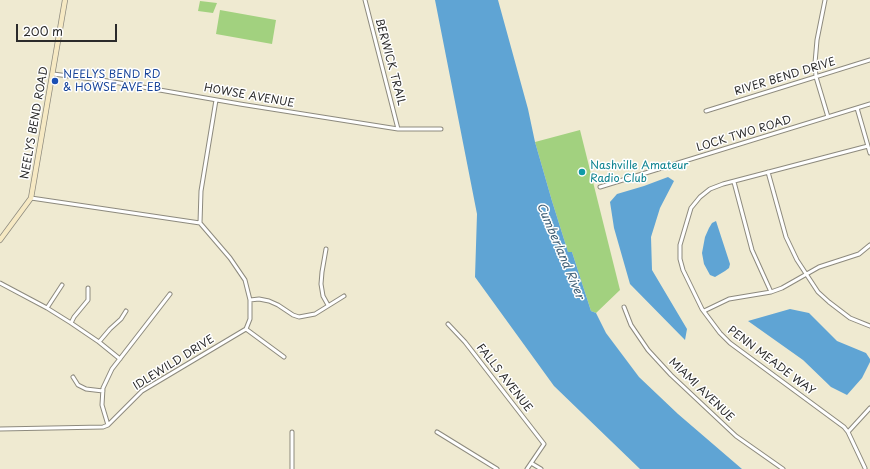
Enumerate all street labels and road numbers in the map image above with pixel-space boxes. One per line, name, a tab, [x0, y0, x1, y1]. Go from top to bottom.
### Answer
street label: BERWICK TRAIL	[372, 17, 408, 107]
street label: RIVER BEND DRIVE	[733, 55, 837, 99]
street label: NEELYS BEND ROAD	[19, 66, 51, 180]
street label: HOWSE AVENUE	[203, 82, 295, 110]
street label: LOCK TWO ROAD	[695, 113, 793, 155]
street label: PENN MEADE WAY	[725, 324, 817, 398]
street label: IDLEWILD DRIVE	[131, 333, 217, 393]
street label: FALLS AVENUE	[473, 341, 535, 415]
street label: MIAMI AVENUE	[666, 356, 736, 424]

